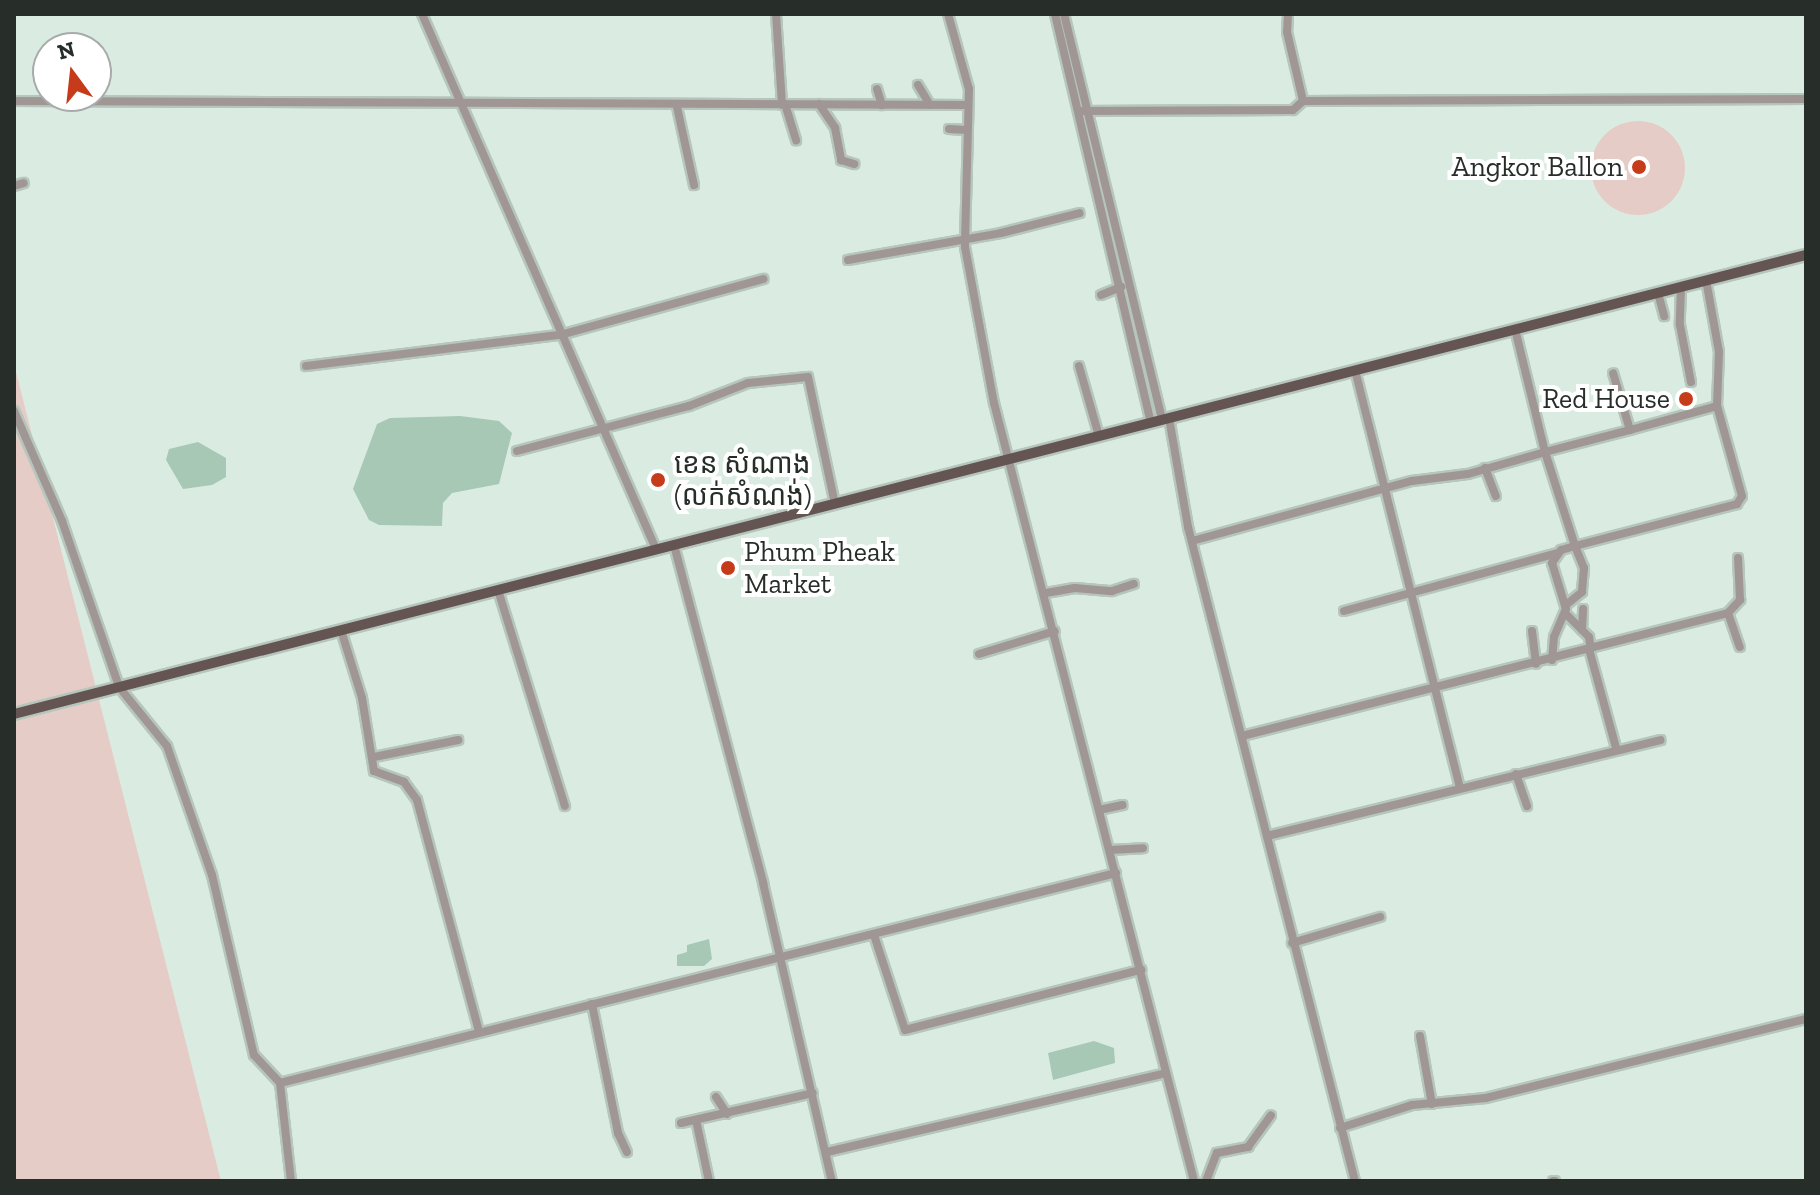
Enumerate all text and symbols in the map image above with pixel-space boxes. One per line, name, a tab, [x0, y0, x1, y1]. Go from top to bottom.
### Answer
north arrow	[32, 32, 112, 112]
text: N	[55, 35, 78, 65]
place label: Angkor Ballon	[1451, 150, 1623, 184]
marker: Angkor Ballon	[1630, 158, 1648, 176]
place label: Red House	[1542, 382, 1670, 416]
marker: Red House	[1677, 390, 1695, 408]
place label: ខេន សំណាង (លក់សំណង់)	[674, 447, 812, 513]
marker: ខេន សំណាង (លក់សំណង់)	[649, 471, 667, 489]
place label: Phum Pheak Market	[744, 535, 895, 601]
marker: Phum Pheak Market	[719, 559, 737, 577]

